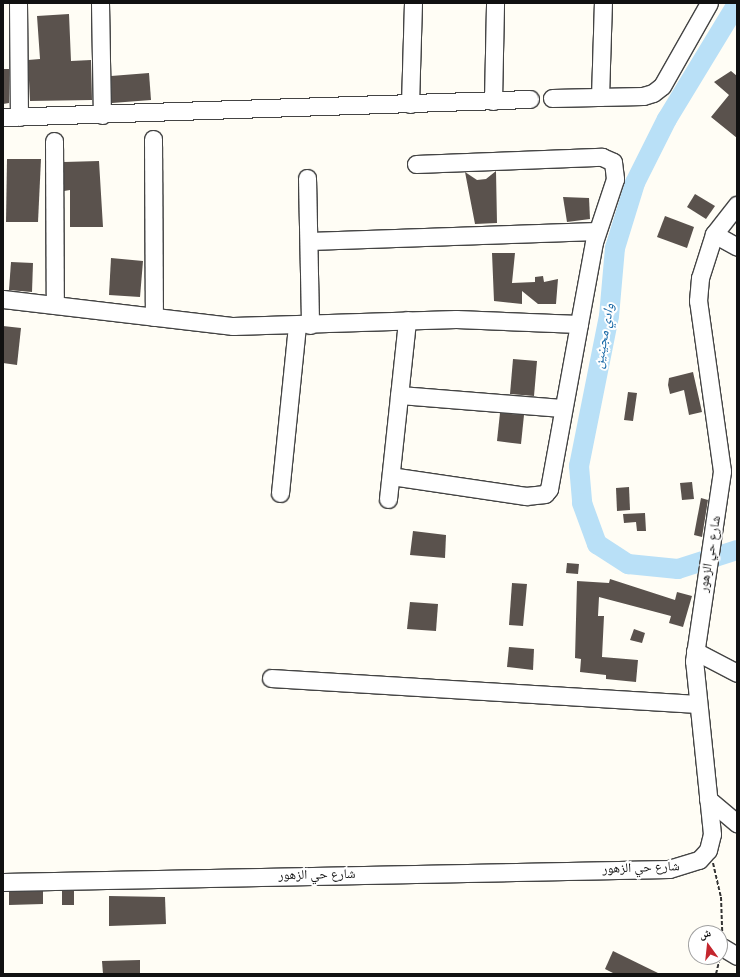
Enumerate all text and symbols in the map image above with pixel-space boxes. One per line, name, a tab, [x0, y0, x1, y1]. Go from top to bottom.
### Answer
water label: وادي مجينين	[590, 302, 618, 370]
street label: شارع حي الزهور	[696, 515, 724, 593]
street label: شارع حي الزهور	[602, 859, 680, 877]
street label: شارع حي الزهور	[278, 867, 356, 883]
text: ش	[697, 924, 713, 944]
north arrow	[688, 925, 728, 965]

